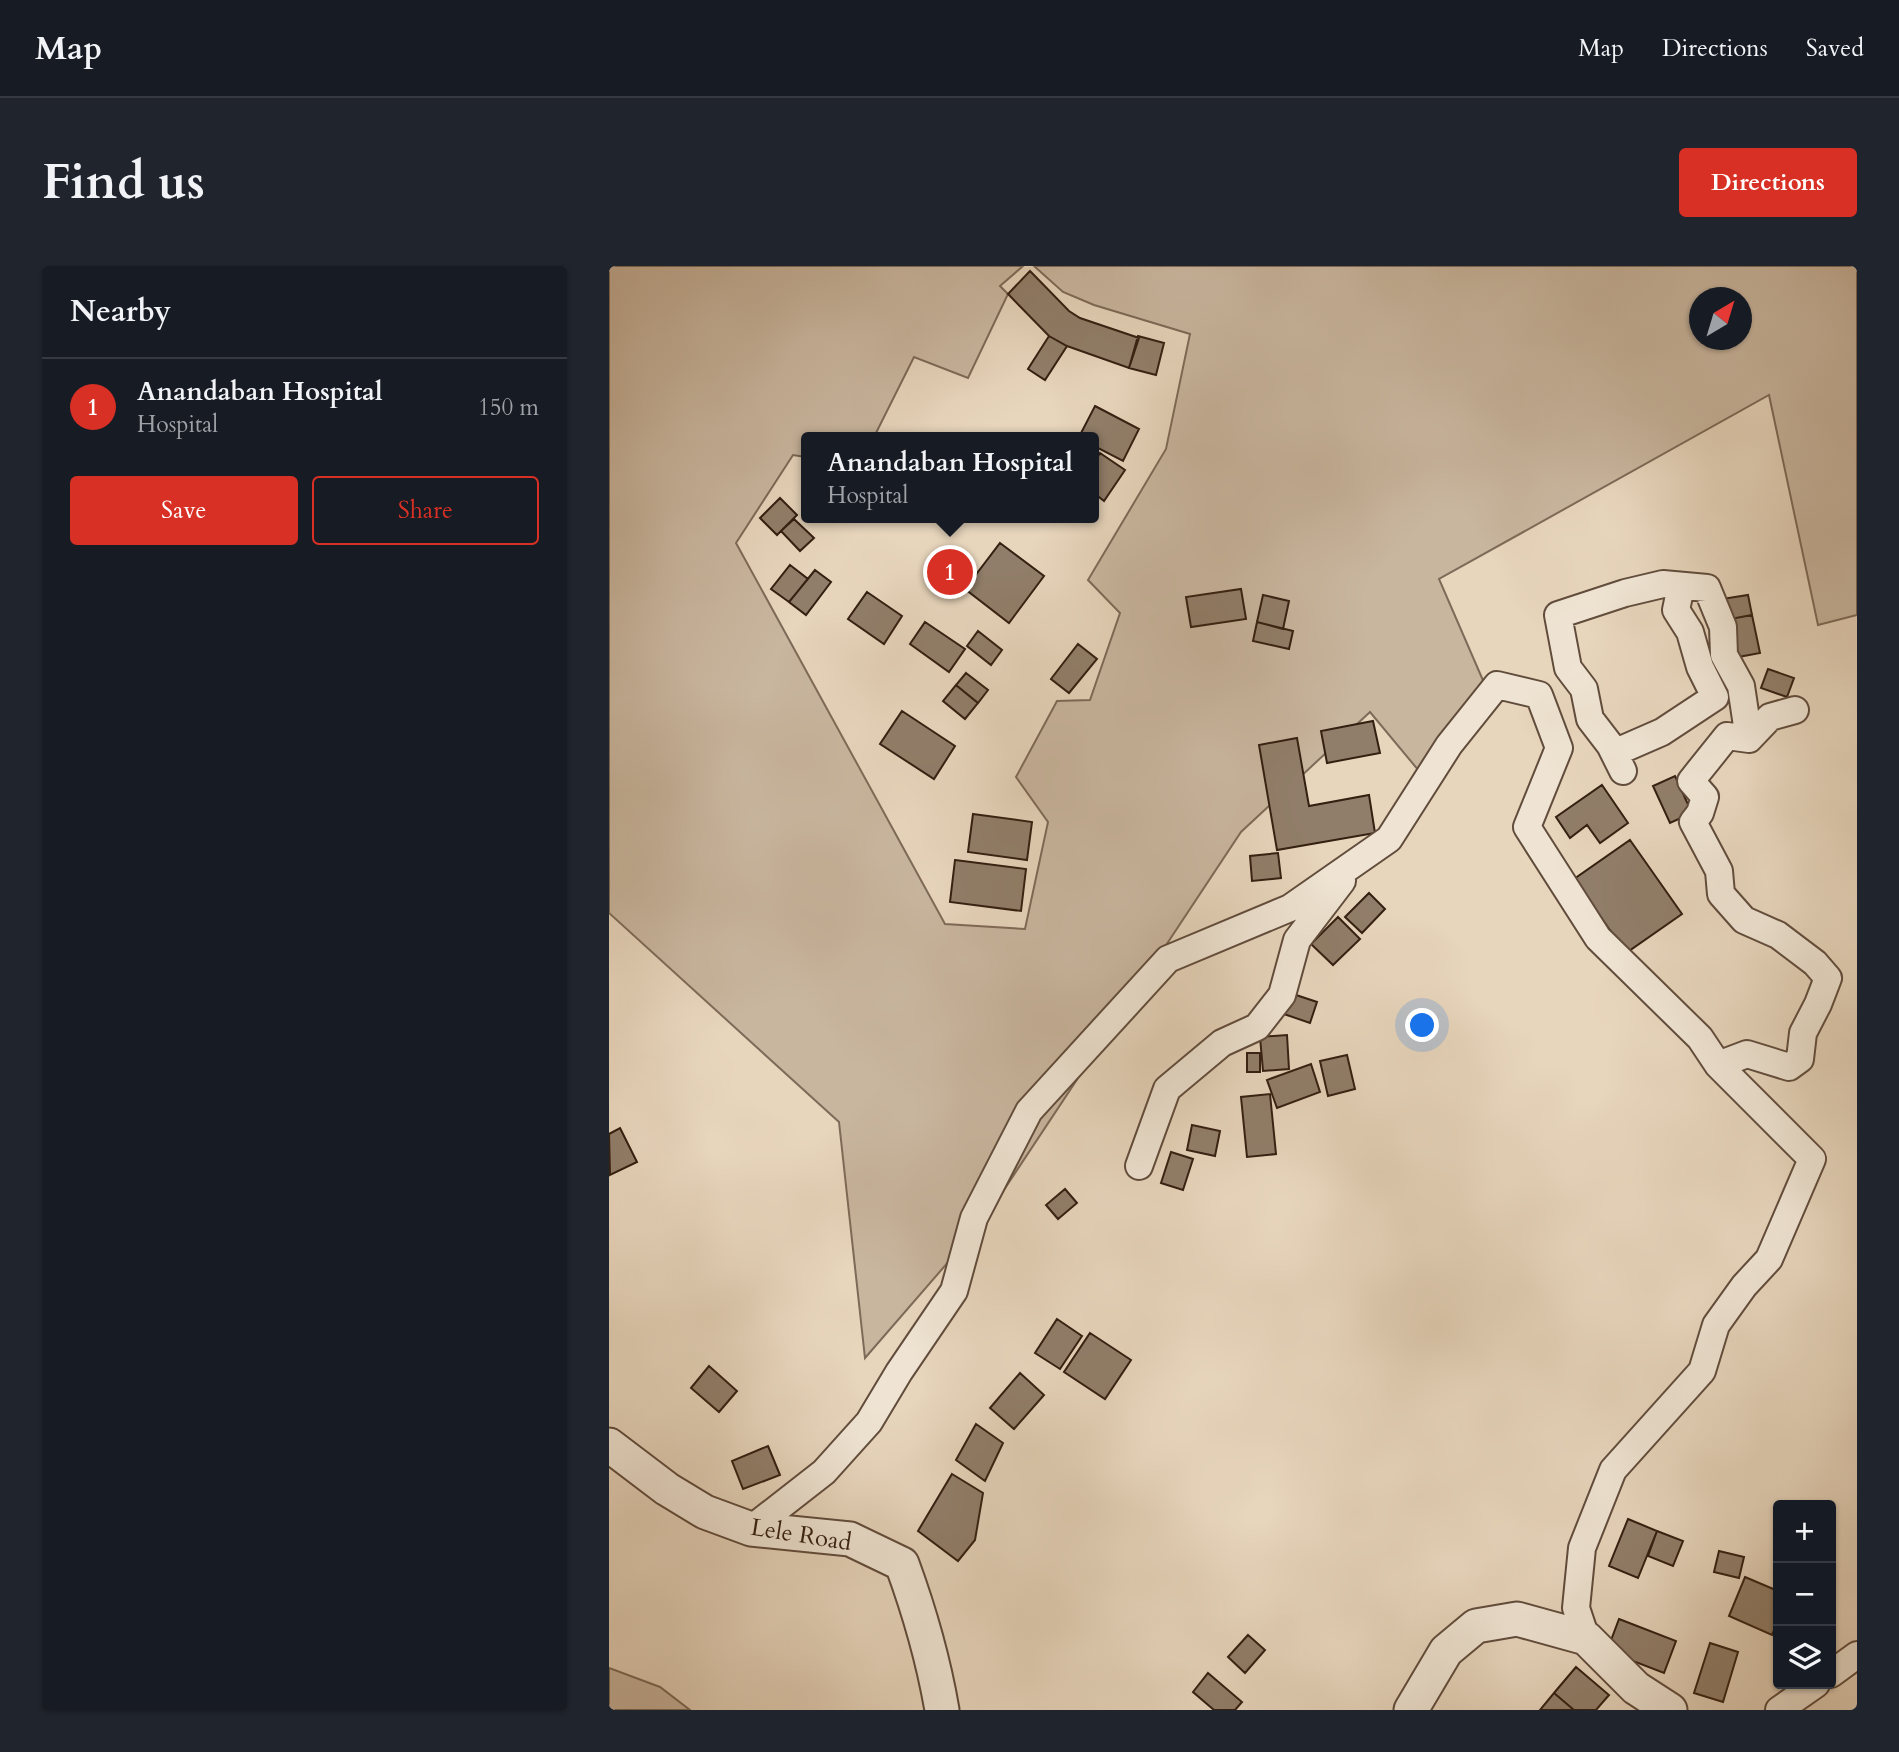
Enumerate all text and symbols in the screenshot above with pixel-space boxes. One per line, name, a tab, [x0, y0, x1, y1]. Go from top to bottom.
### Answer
text: Map	[35, 26, 102, 71]
text: Map	[1578, 32, 1624, 65]
text: Directions	[1662, 32, 1768, 65]
text: Saved	[1806, 32, 1864, 65]
button: Directions	[1679, 148, 1857, 217]
text: Find us	[42, 149, 205, 216]
north arrow	[1689, 287, 1752, 350]
text: Nearby	[70, 291, 171, 332]
text: Anandaban Hospital	[137, 374, 383, 409]
text: 1	[87, 392, 99, 423]
text: 150 m	[478, 392, 539, 423]
text: Hospital	[137, 409, 218, 440]
popup	[801, 432, 1099, 523]
text: Anandaban Hospital	[827, 445, 1073, 480]
button: Save	[70, 476, 298, 545]
button: Share	[312, 476, 539, 545]
text: Hospital	[827, 480, 908, 511]
pin: 1	[927, 546, 973, 598]
your location	[1405, 1008, 1439, 1042]
map controls	[1773, 1500, 1836, 1689]
button: +	[1773, 1500, 1836, 1563]
street label: Lele Road	[748, 1511, 854, 1559]
button: −	[1773, 1563, 1836, 1626]
button: layers	[1773, 1626, 1836, 1689]

